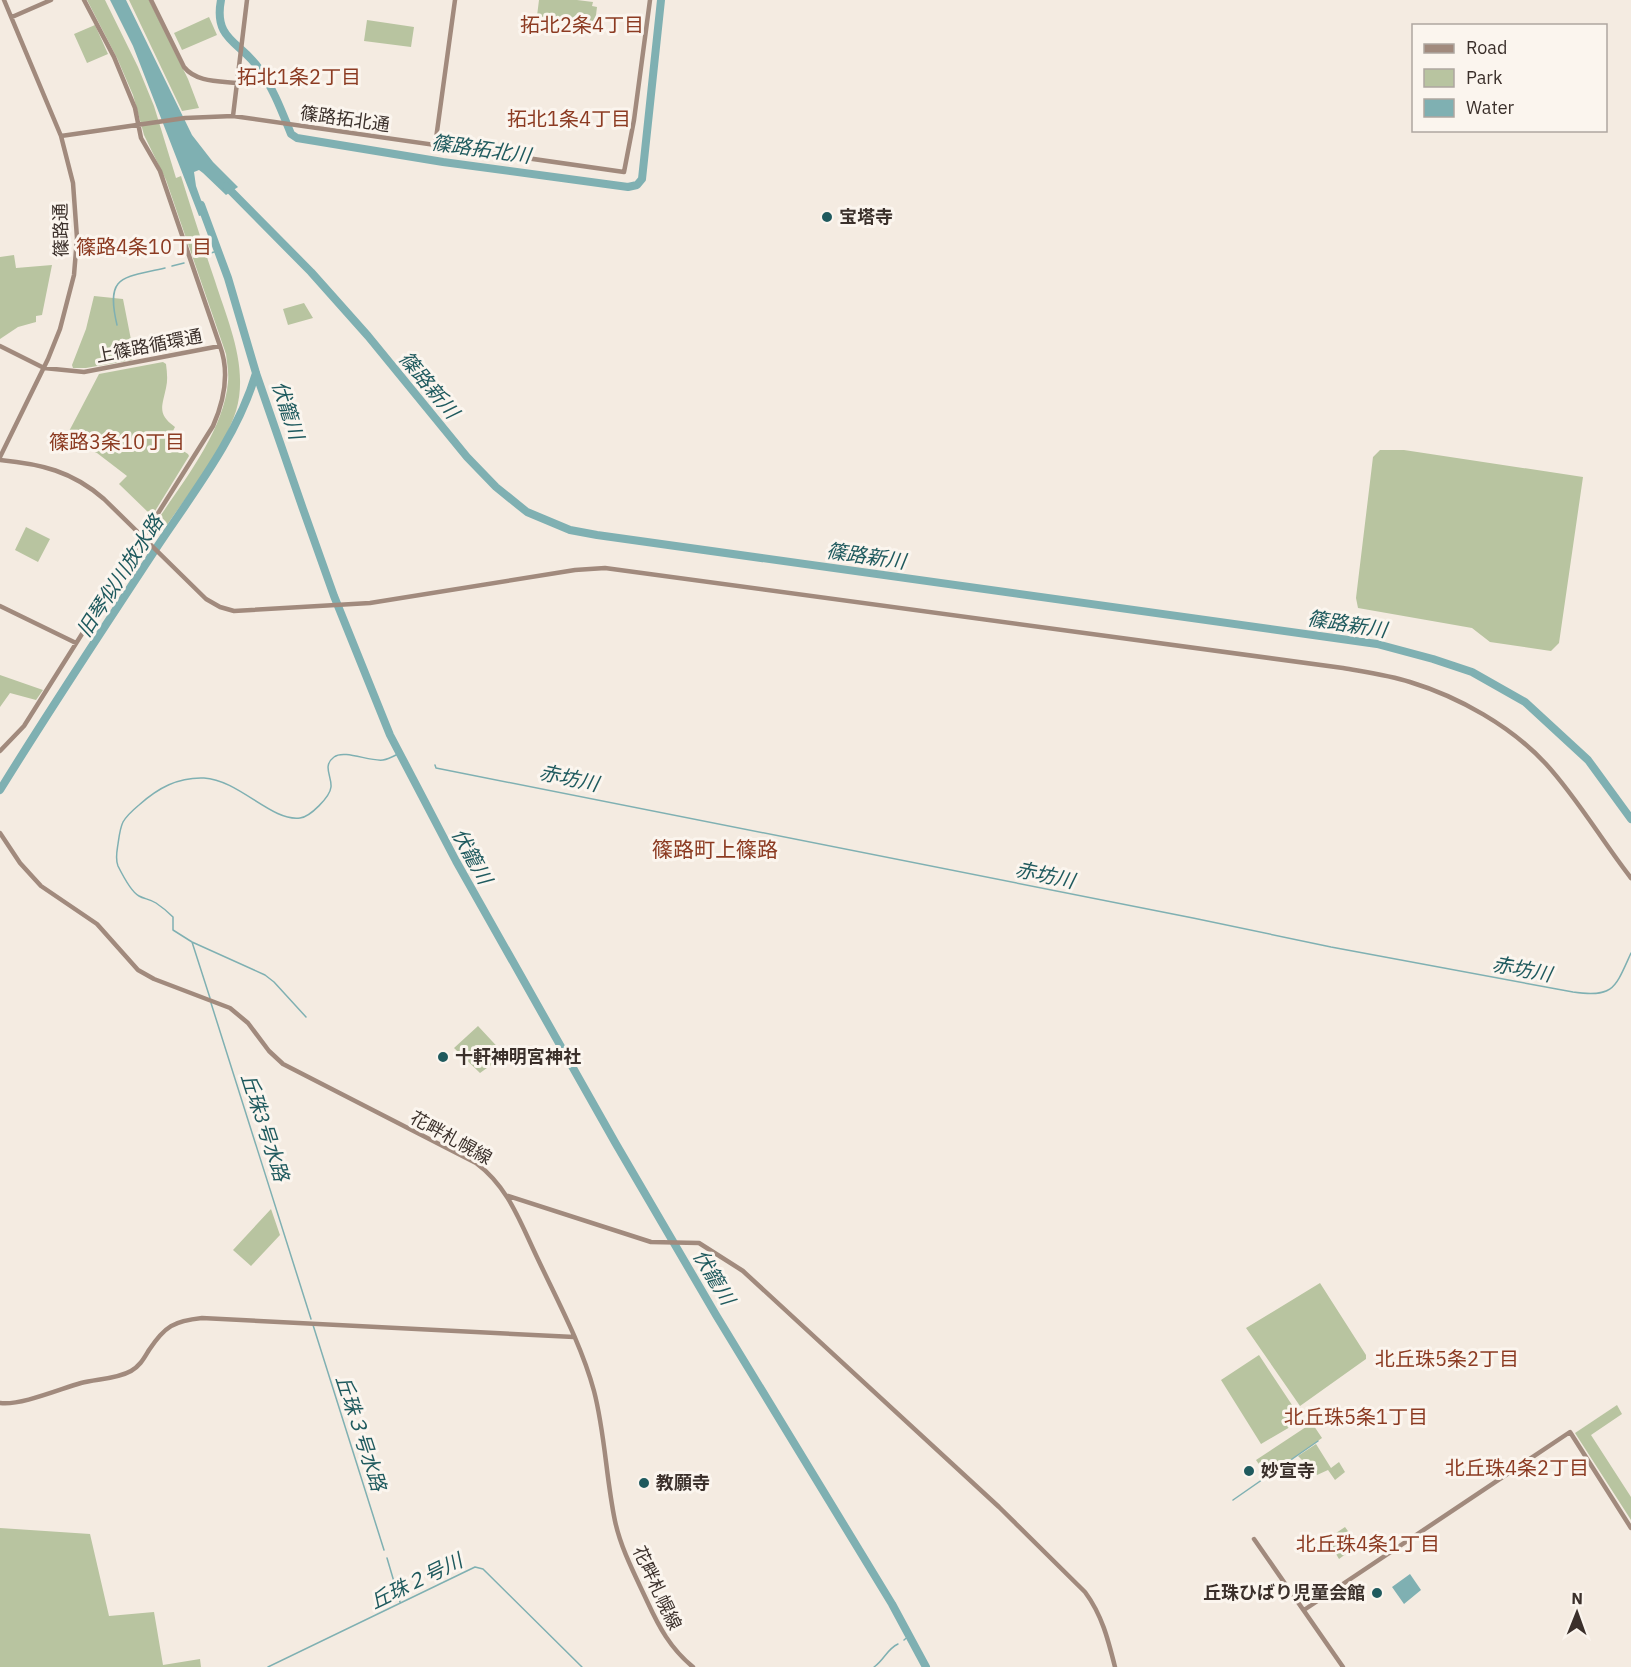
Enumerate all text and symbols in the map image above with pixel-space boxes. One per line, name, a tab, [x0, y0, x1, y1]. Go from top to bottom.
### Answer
district label: 拓北2条4丁目	[520, 11, 644, 38]
legend	[1412, 24, 1607, 132]
text: Road	[1466, 36, 1507, 59]
district label: 拓北1条2丁目	[237, 63, 361, 90]
text: Park	[1466, 66, 1503, 89]
text: Water	[1466, 96, 1515, 119]
street label: 篠路拓北通	[299, 101, 391, 136]
district label: 拓北1条4丁目	[507, 105, 631, 132]
water label: 篠路拓北川	[430, 128, 534, 169]
street label: 篠路通	[49, 203, 72, 257]
place label: 宝塔寺	[839, 205, 893, 228]
marker: 宝塔寺	[820, 210, 834, 224]
district label: 篠路4条10丁目	[76, 233, 212, 260]
street label: 上篠路循環通	[94, 324, 204, 367]
water label: 篠路新川	[393, 345, 467, 426]
water label: 伏籠川	[266, 377, 311, 444]
district label: 篠路3条10丁目	[49, 428, 185, 455]
water label: 旧琴似川放水路	[70, 508, 170, 642]
water label: 篠路新川	[825, 537, 910, 575]
water label: 篠路新川	[1305, 604, 1391, 643]
water label: 赤坊川	[537, 758, 603, 797]
water label: 伏籠川	[446, 823, 500, 890]
district label: 篠路町上篠路	[652, 835, 778, 863]
water label: 赤坊川	[1013, 855, 1079, 894]
water label: 赤坊川	[1490, 950, 1556, 988]
place label: 十軒神明宮神社	[455, 1045, 581, 1068]
marker: 十軒神明宮神社	[436, 1050, 450, 1064]
water label: 丘珠3号水路	[235, 1069, 296, 1186]
street label: 花畔札幌線	[406, 1106, 496, 1169]
water label: 伏籠川	[687, 1244, 742, 1311]
district label: 北丘珠5条2丁目	[1375, 1345, 1519, 1372]
water label: 丘珠３号水路	[330, 1372, 393, 1496]
district label: 北丘珠5条1丁目	[1284, 1403, 1428, 1430]
district label: 北丘珠4条2丁目	[1445, 1454, 1589, 1481]
place label: 妙宣寺	[1261, 1459, 1315, 1482]
marker: 妙宣寺	[1242, 1464, 1256, 1478]
place label: 教願寺	[656, 1471, 710, 1494]
marker: 教願寺	[637, 1476, 651, 1490]
district label: 北丘珠4条1丁目	[1296, 1530, 1440, 1557]
street label: 花畔札幌線	[628, 1542, 687, 1633]
water label: 丘珠２号川	[365, 1546, 468, 1615]
place label: 丘珠ひばり児童会館	[1203, 1581, 1365, 1604]
north arrow	[1547, 1583, 1607, 1643]
marker: 丘珠ひばり児童会館	[1370, 1586, 1384, 1600]
text: N	[1571, 1588, 1583, 1608]

